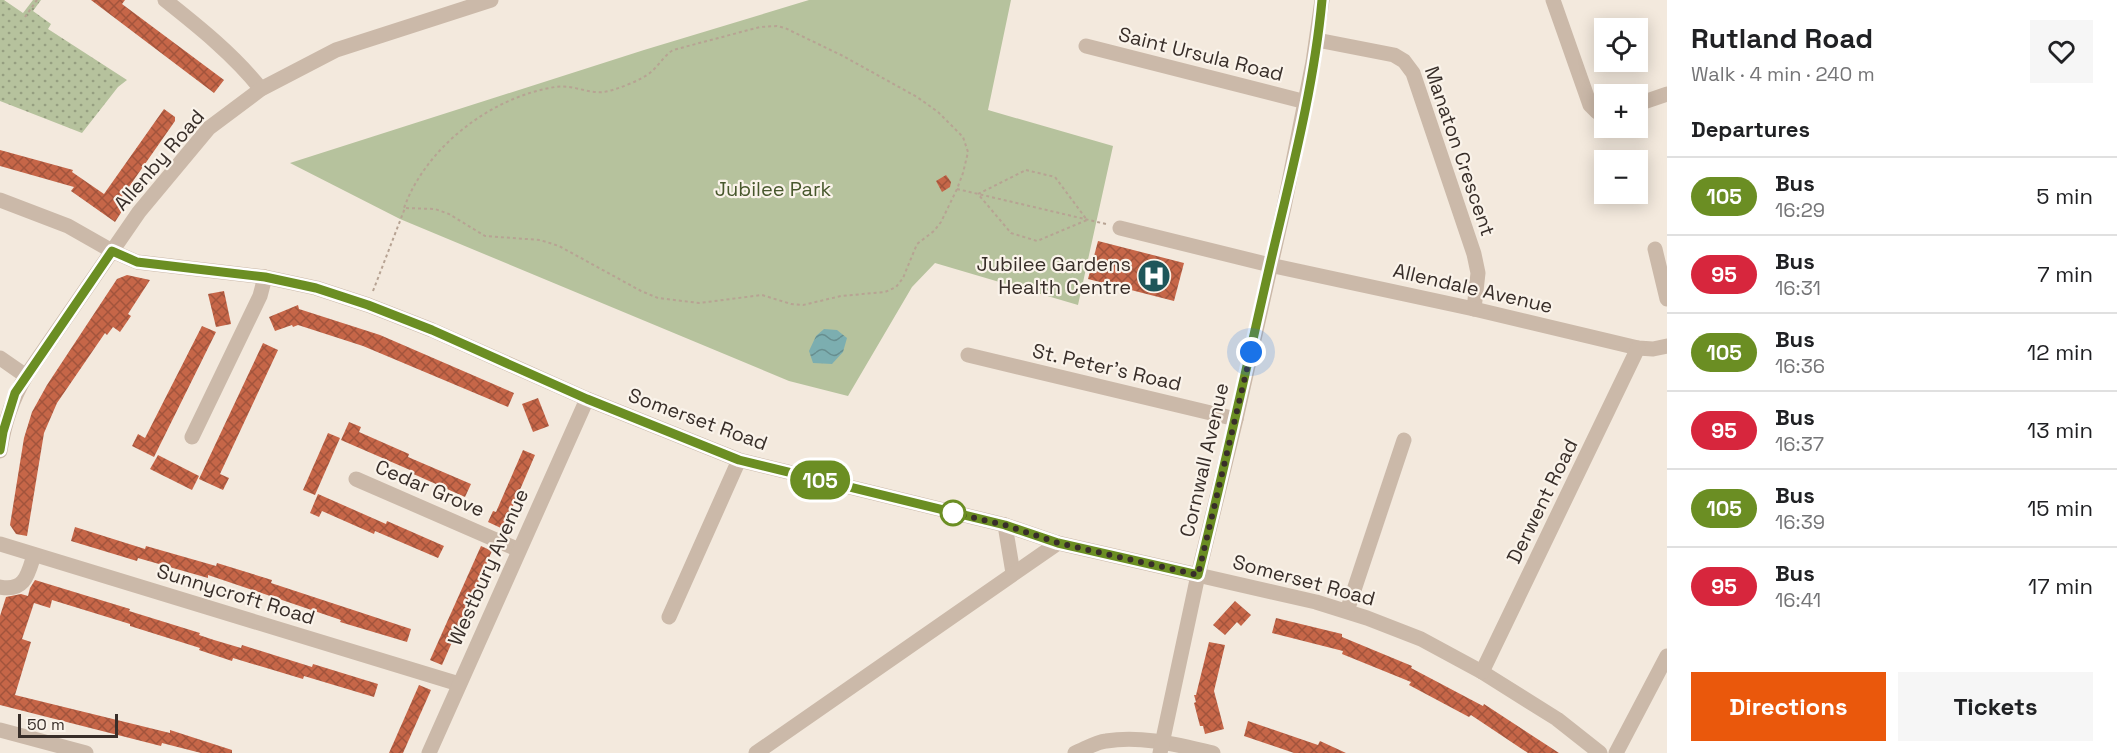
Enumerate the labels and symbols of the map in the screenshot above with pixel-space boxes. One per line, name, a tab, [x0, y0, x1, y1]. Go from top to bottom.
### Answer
street label: Saint Ursula Road	[1116, 21, 1286, 87]
street label: Manaton Crescent	[1419, 63, 1501, 239]
street label: Allenby Road	[108, 104, 210, 216]
park label: Jubilee Park	[715, 176, 832, 202]
place label: Jubilee Gardens Health Centre	[976, 251, 1131, 300]
street label: Allendale Avenue	[1391, 257, 1555, 319]
hospital icon: Jubilee Gardens Health Centre	[1136, 258, 1172, 294]
street label: St. Peter's Road	[1030, 337, 1184, 397]
your location	[1236, 337, 1266, 367]
street label: Cornwall Avenue	[1174, 380, 1234, 540]
street label: Somerset Road	[625, 382, 771, 456]
street label: Derwent Road	[1501, 434, 1583, 568]
street label: Cedar Grove	[371, 453, 489, 523]
line badge: 105	[786, 460, 854, 500]
street label: Westbury Avenue	[442, 485, 534, 649]
unlabelled marker	[940, 500, 966, 526]
street label: Somerset Road	[1230, 548, 1378, 612]
street label: Sunnycroft Road	[154, 558, 318, 630]
scale bar	[18, 711, 118, 738]

